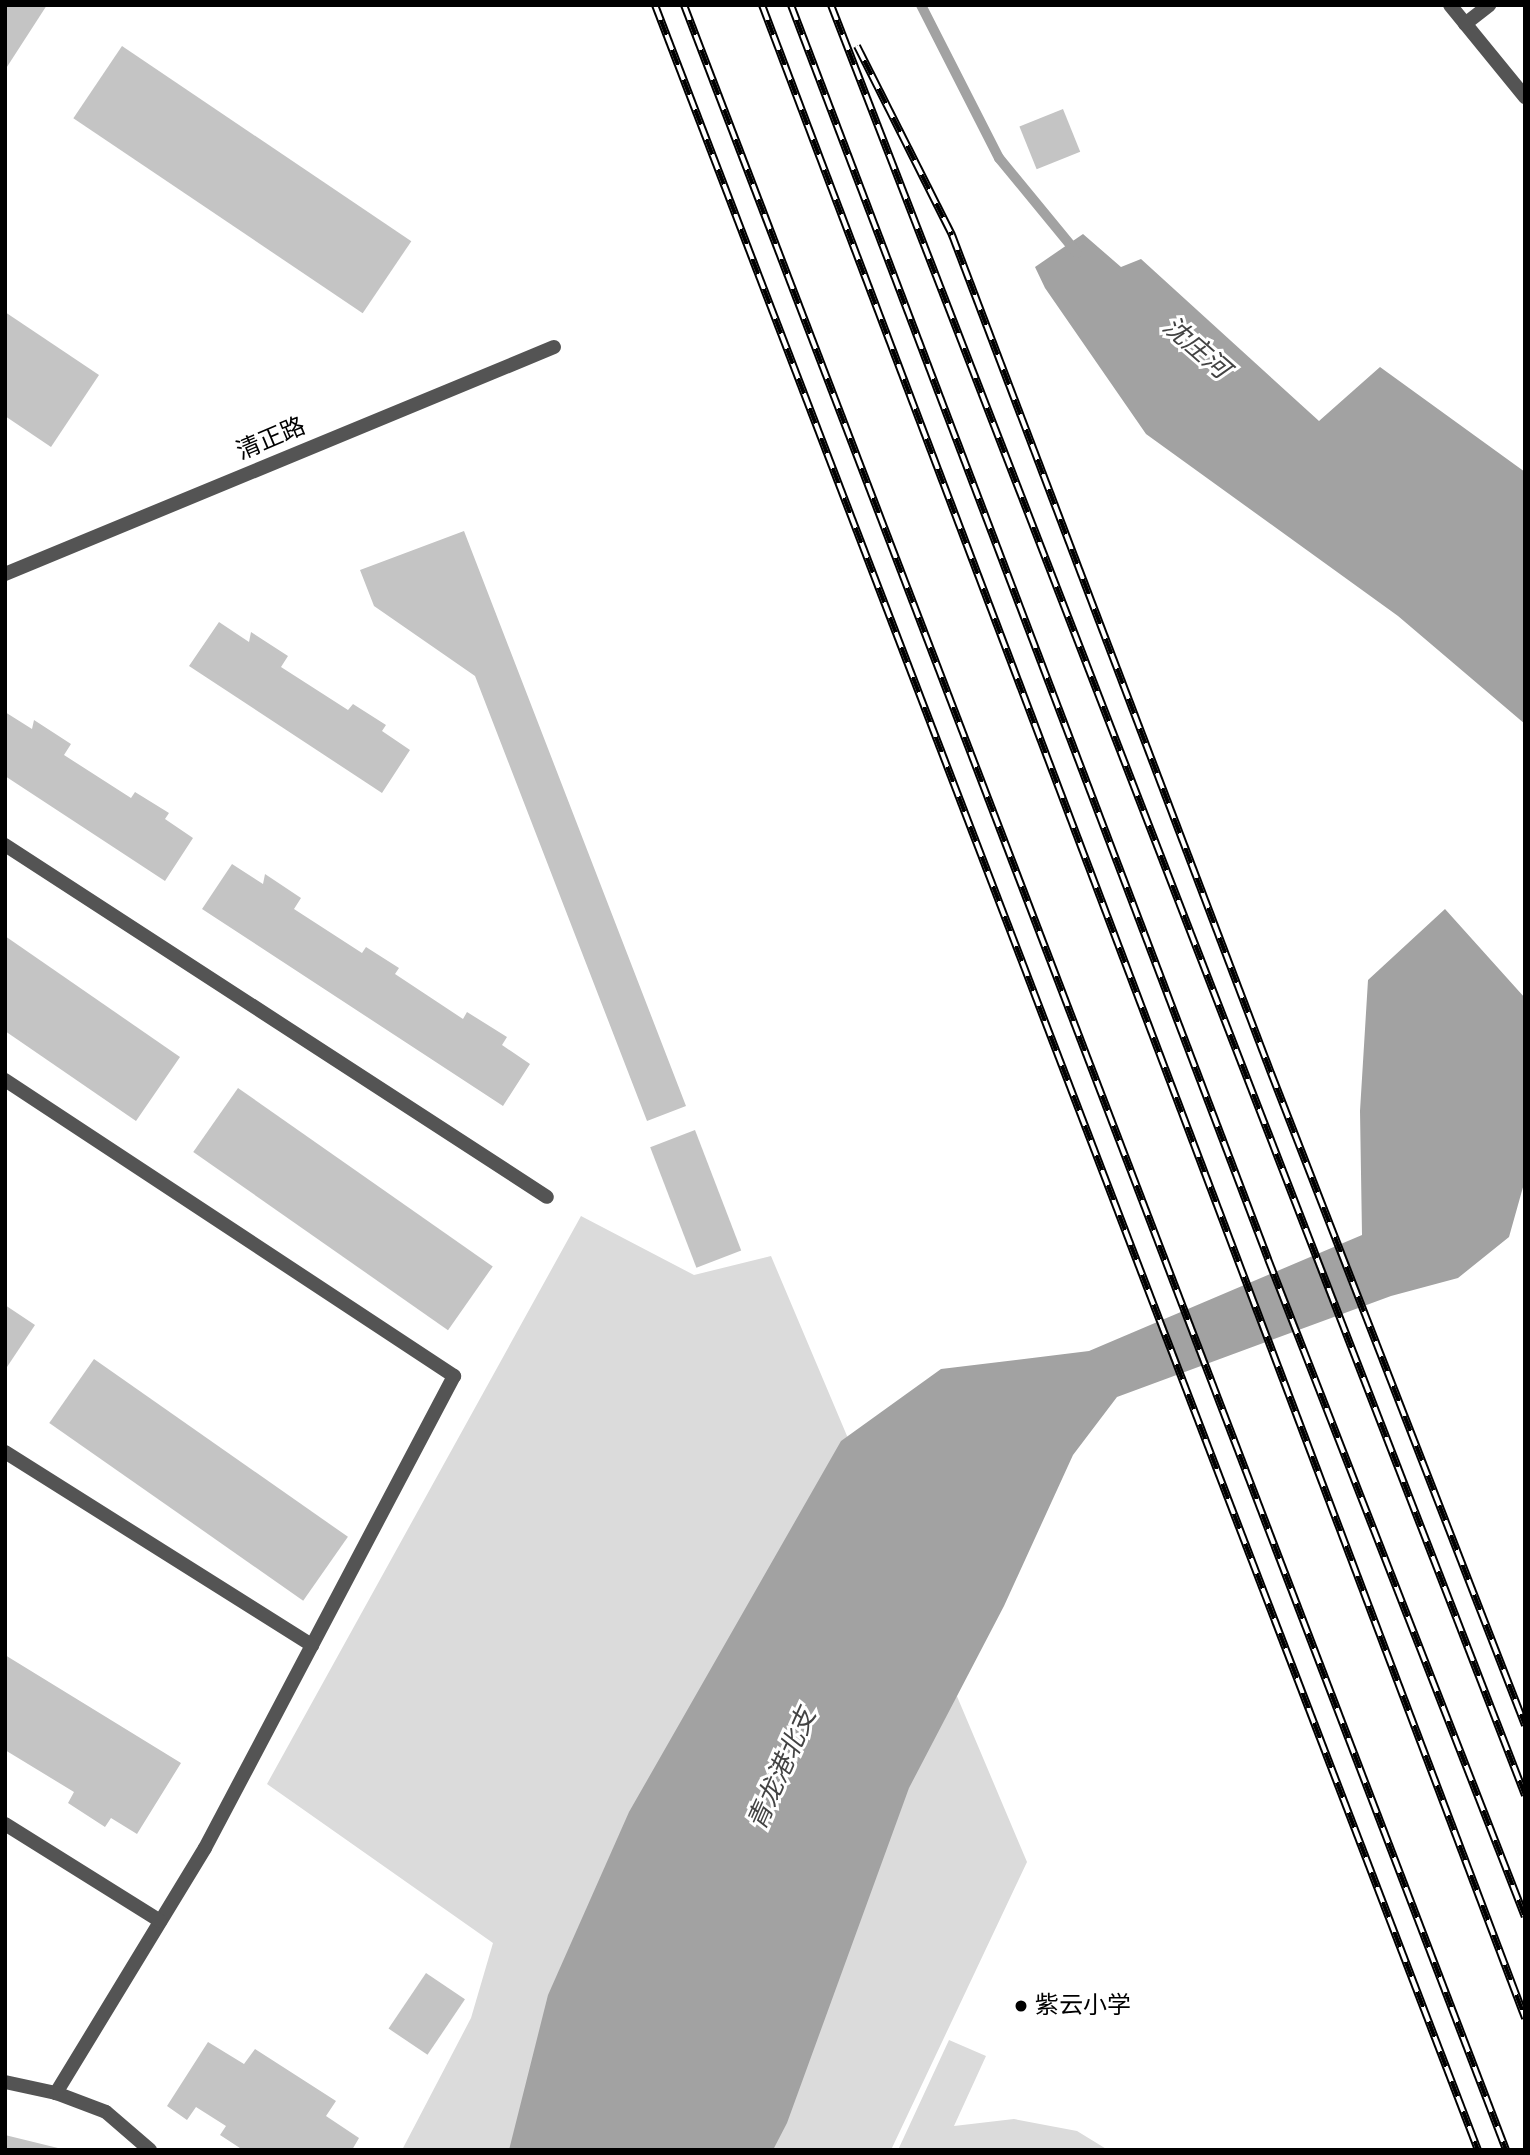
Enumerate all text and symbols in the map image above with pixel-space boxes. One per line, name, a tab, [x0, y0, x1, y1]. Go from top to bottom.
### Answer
water label: 沈庄河	[1156, 311, 1236, 385]
street label: 清正路	[232, 412, 310, 466]
water label: 青龙港北支	[741, 1703, 823, 1835]
place label: 紫云小学	[1035, 1992, 1131, 2020]
marker: 紫云小学	[1013, 1998, 1029, 2014]

